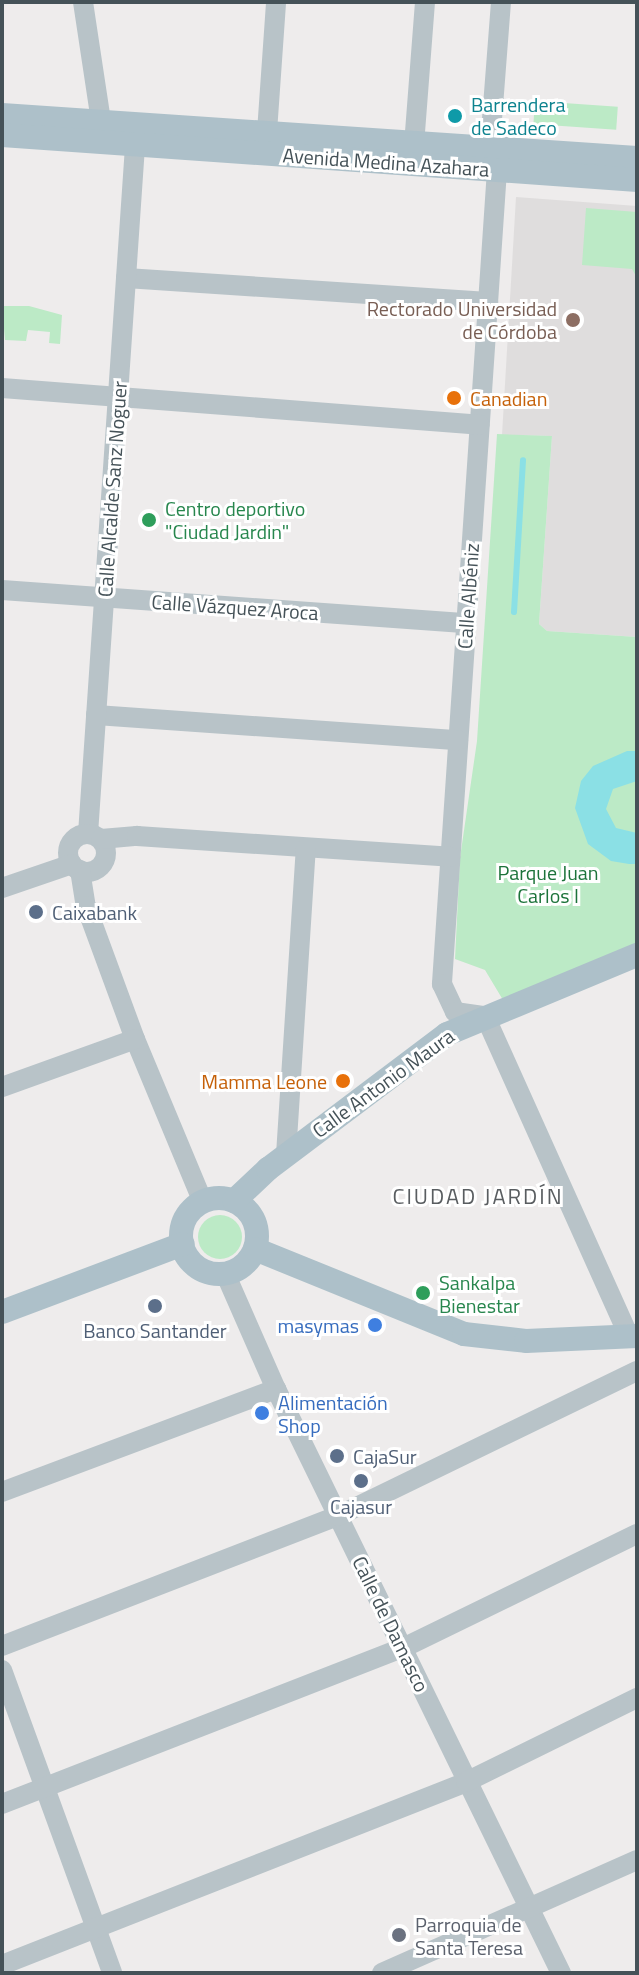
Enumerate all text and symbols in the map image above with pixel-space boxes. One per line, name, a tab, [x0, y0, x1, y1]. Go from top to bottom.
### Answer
place label: Barrendera de Sadeco	[471, 92, 565, 139]
marker: Barrendera de Sadeco	[446, 107, 464, 125]
street label: Avenida Medina Azahara	[282, 143, 490, 181]
place label: Rectorado Universidad de Córdoba	[367, 296, 557, 343]
marker: Rectorado Universidad de Córdoba	[564, 311, 582, 329]
street label: Calle Alcalde Sanz Noguer	[92, 380, 132, 598]
place label: Canadian	[470, 386, 547, 410]
marker: Canadian	[445, 389, 463, 407]
place label: Centro deportivo "Ciudad Jardin"	[165, 496, 305, 543]
marker: Centro deportivo "Ciudad Jardin"	[140, 511, 158, 529]
street label: Calle Albéniz	[452, 542, 484, 650]
street label: Calle Vázquez Aroca	[151, 589, 319, 625]
park label: Parque Juan Carlos I	[497, 860, 599, 907]
place label: Caixabank	[52, 900, 137, 924]
marker: Caixabank	[27, 903, 45, 921]
street label: Calle Antonio Maura	[307, 1024, 459, 1142]
place label: Mamma Leone	[201, 1069, 327, 1093]
marker: Mamma Leone	[334, 1072, 352, 1090]
district label: CIUDAD JARDÍN	[392, 1184, 564, 1210]
place label: Sankalpa Bienestar	[439, 1270, 520, 1317]
marker: Sankalpa Bienestar	[414, 1284, 432, 1302]
marker: Banco Santander	[146, 1297, 164, 1315]
place label: masymas	[277, 1313, 359, 1337]
marker: masymas	[366, 1316, 384, 1334]
place label: Banco Santander	[83, 1318, 227, 1342]
place label: Alimentación Shop	[278, 1390, 388, 1437]
marker: Alimentación Shop	[253, 1404, 271, 1422]
place label: CajaSur	[353, 1444, 417, 1468]
marker: CajaSur	[328, 1447, 346, 1465]
marker: Cajasur	[352, 1472, 370, 1490]
place label: Cajasur	[330, 1494, 392, 1518]
street label: Calle de Damasco	[348, 1552, 434, 1696]
place label: Parroquia de Santa Teresa	[415, 1912, 523, 1959]
marker: Parroquia de Santa Teresa	[390, 1926, 408, 1944]

